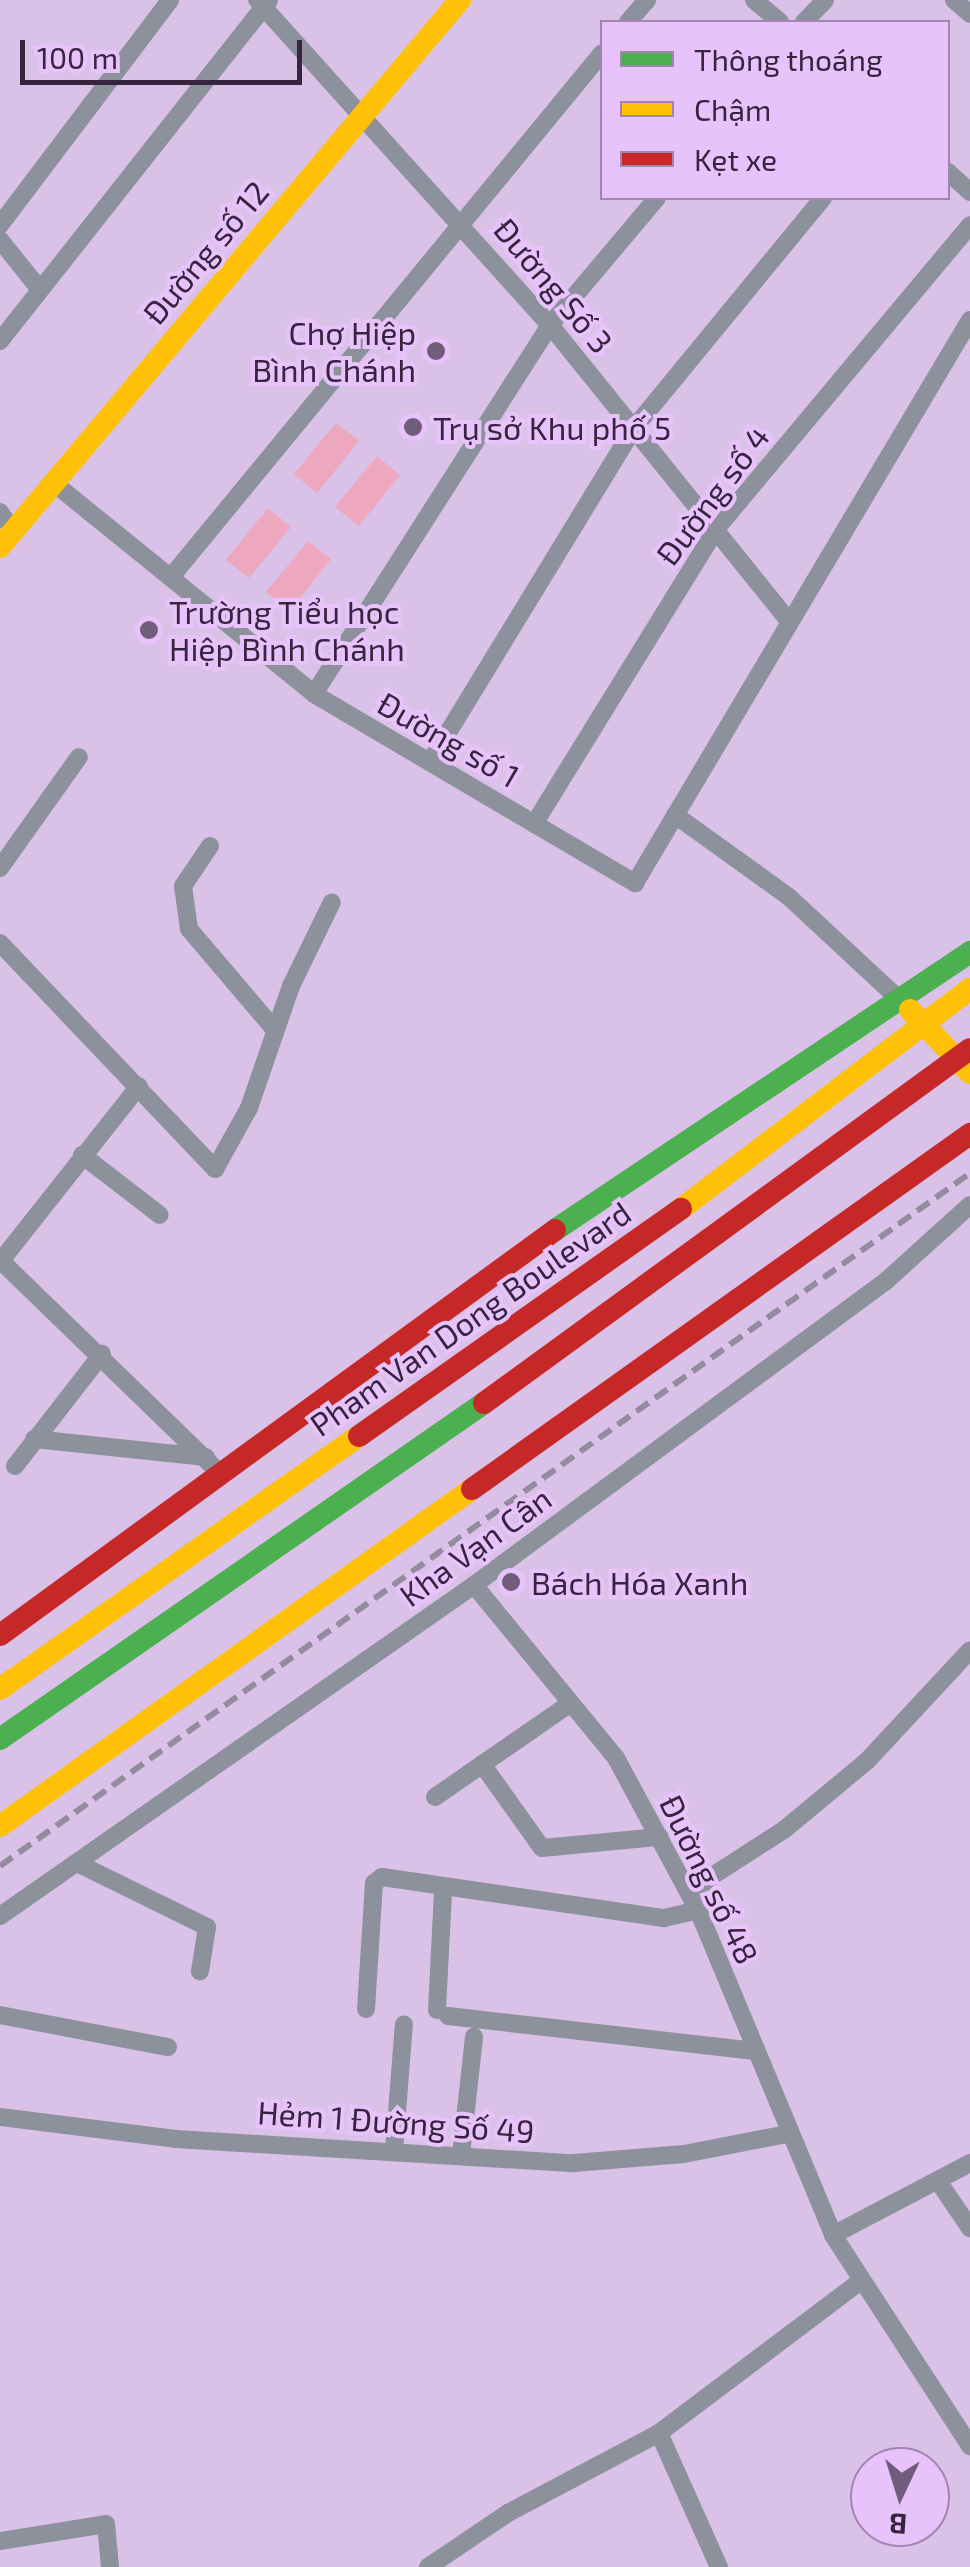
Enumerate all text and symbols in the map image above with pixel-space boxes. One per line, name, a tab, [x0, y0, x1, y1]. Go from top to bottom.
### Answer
scale bar	[25, 20, 308, 82]
legend	[600, 20, 950, 200]
text: 100 m	[37, 39, 118, 75]
text: Thông thoáng	[694, 41, 883, 77]
text: Chậm	[694, 91, 771, 127]
text: Kẹt xe	[694, 141, 777, 177]
street label: Đường số 12	[134, 173, 276, 331]
street label: Đường Số 3	[487, 210, 621, 360]
place label: Chợ Hiệp Bình Chánh	[252, 314, 416, 389]
marker: Chợ Hiệp Bình Chánh	[425, 340, 447, 362]
place label: Trụ sở Khu phố 5	[433, 408, 671, 446]
marker: Trụ sở Khu phố 5	[402, 416, 424, 438]
street label: Đường số 4	[647, 418, 777, 572]
place label: Trường Tiểu học Hiệp Bình Chánh	[169, 593, 405, 668]
marker: Trường Tiểu học Hiệp Bình Chánh	[138, 619, 160, 641]
street label: Đường số 1	[371, 683, 527, 795]
street label: Pham Van Dong Boulevard	[302, 1192, 638, 1444]
street label: Kha Vạn Cân	[392, 1478, 558, 1614]
place label: Bách Hóa Xanh	[531, 1563, 748, 1601]
marker: Bách Hóa Xanh	[500, 1571, 522, 1593]
street label: Đường số 48	[653, 1788, 767, 1970]
street label: Hẻm 1 Đường Số 49	[256, 2092, 536, 2150]
north arrow	[850, 2447, 950, 2547]
text: B	[888, 2507, 908, 2543]

